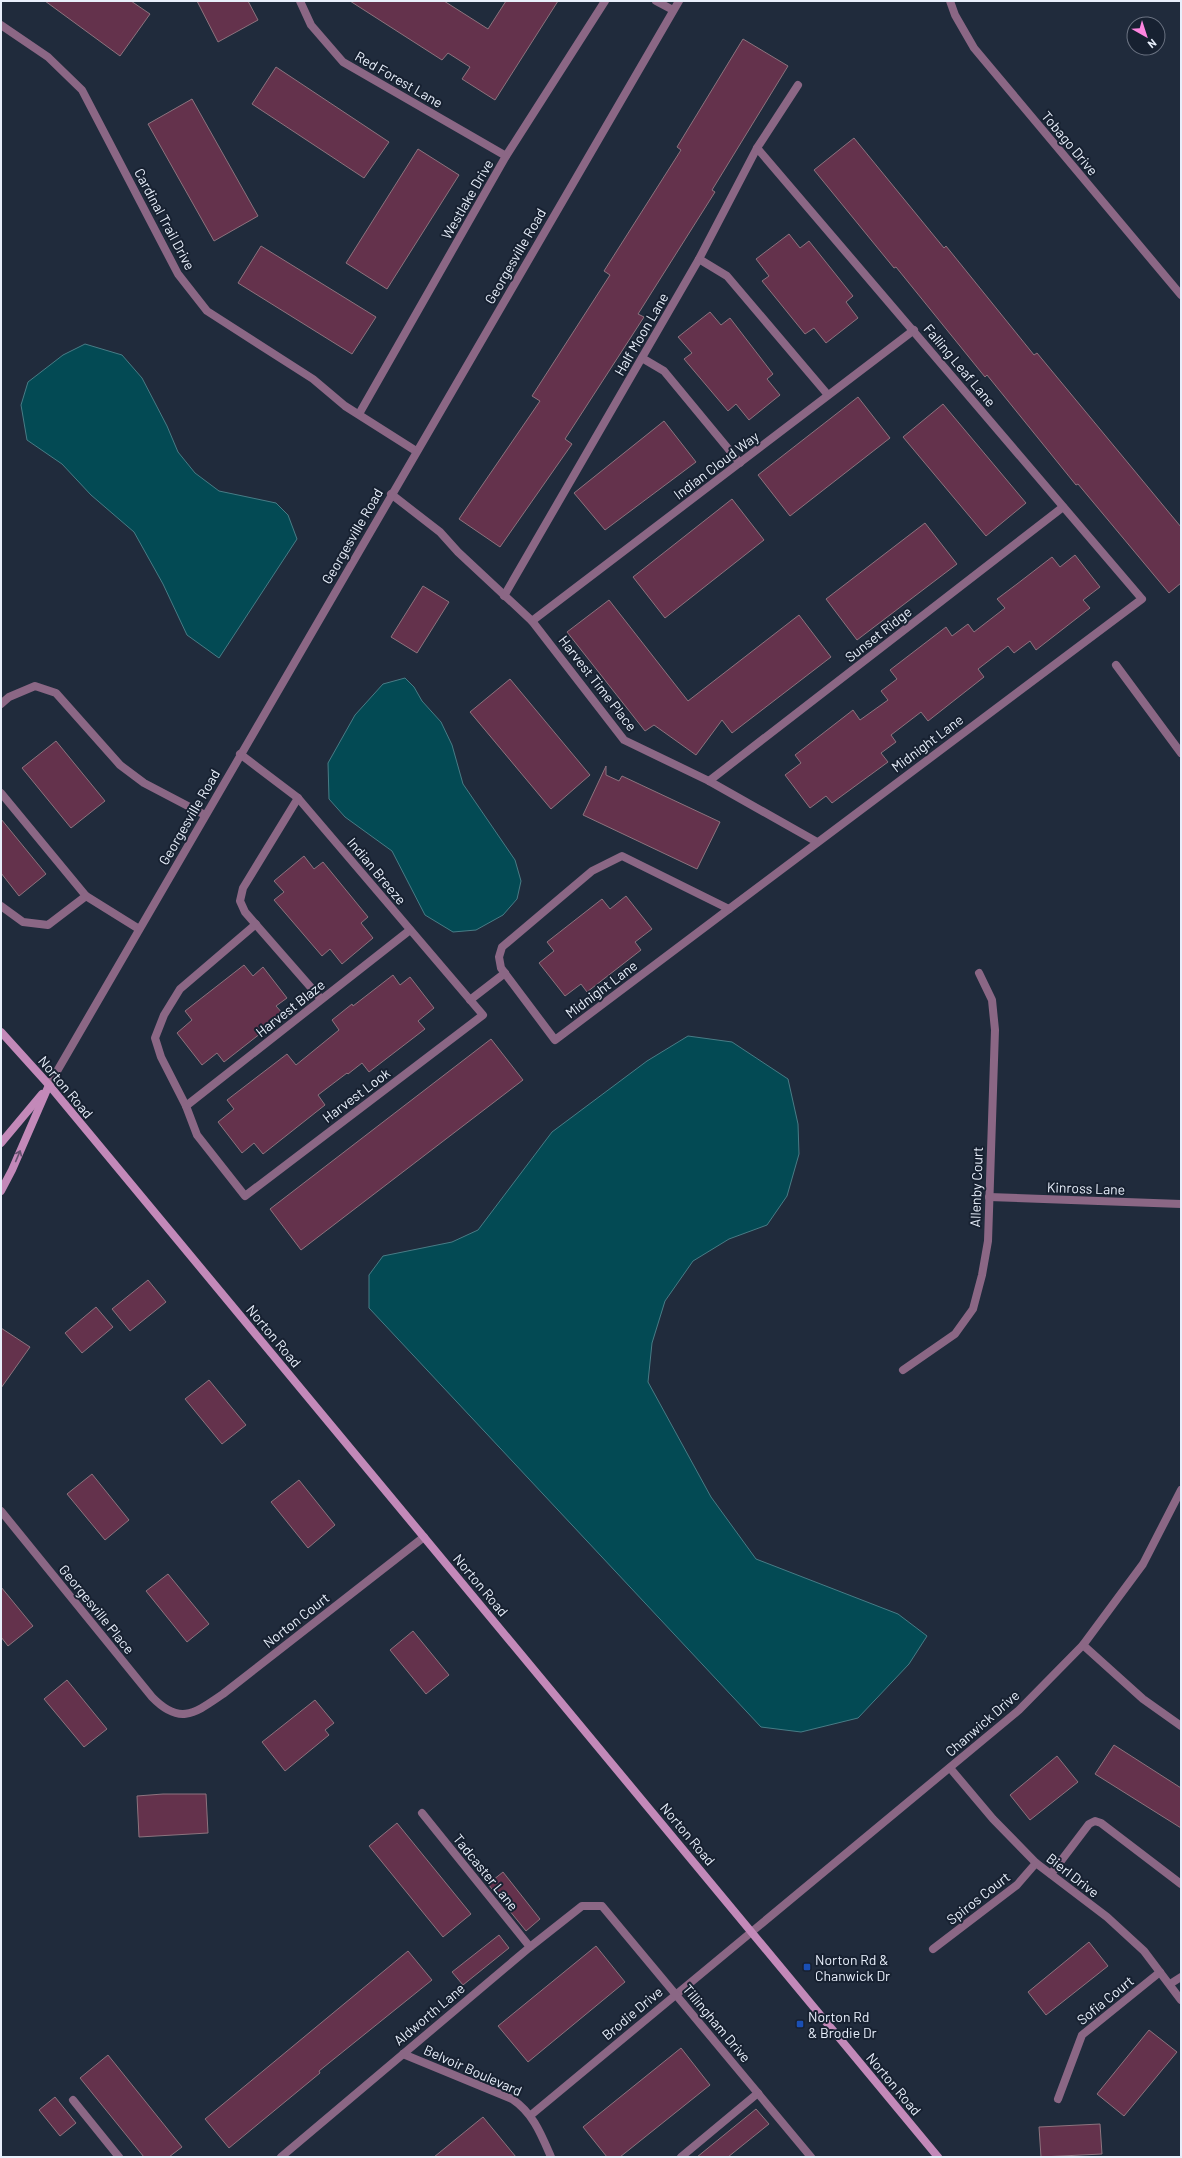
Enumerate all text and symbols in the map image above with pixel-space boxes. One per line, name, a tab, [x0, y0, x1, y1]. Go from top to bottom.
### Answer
north arrow	[1126, 16, 1166, 56]
text: N	[1146, 37, 1160, 52]
street label: Red Forest Lane	[352, 47, 446, 111]
street label: Tobago Drive	[1038, 107, 1102, 179]
street label: Westlake Drive	[437, 156, 497, 242]
street label: Cardinal Trail Drive	[131, 165, 199, 273]
street label: Georgesville Road	[481, 205, 549, 307]
street label: Half Moon Lane	[610, 290, 672, 378]
street label: Falling Leaf Lane	[920, 320, 1000, 410]
street label: Indian Cloud Way	[670, 427, 762, 503]
street label: Georgesville Road	[318, 485, 386, 587]
street label: Sunset Ridge	[841, 603, 915, 665]
street label: Harvest Time Place	[555, 632, 641, 734]
street label: Midnight Lane	[888, 711, 966, 775]
street label: Georgesville Road	[155, 766, 223, 868]
street label: Indian Breeze	[344, 834, 410, 908]
street label: Midnight Lane	[562, 957, 640, 1021]
street label: Harvest Blaze	[252, 976, 328, 1040]
street label: Norton Road	[35, 1052, 97, 1122]
street label: Harvest Look	[319, 1064, 393, 1126]
street label: Allenby Court	[966, 1146, 986, 1228]
one-way arrow	[15, 1150, 23, 1162]
street label: Kinross Lane	[1047, 1178, 1125, 1198]
street label: Norton Road	[243, 1301, 305, 1371]
street label: Norton Road	[450, 1550, 512, 1620]
street label: Georgesville Place	[56, 1561, 138, 1657]
street label: Norton Court	[260, 1589, 332, 1651]
street label: Chanwick Drive	[941, 1686, 1023, 1760]
street label: Norton Road	[657, 1799, 719, 1869]
street label: Tadcaster Lane	[450, 1830, 522, 1914]
street label: Bierl Drive	[1043, 1849, 1103, 1901]
street label: Spiros Court	[943, 1868, 1013, 1928]
place label: Norton Rd & Chanwick Dr	[815, 1951, 890, 1984]
marker: Norton Rd & Chanwick Dr	[802, 1962, 812, 1972]
street label: Sofia Court	[1073, 1972, 1137, 2028]
street label: Aldworth Lane	[390, 1979, 468, 2049]
street label: Tillingham Drive	[679, 1981, 755, 2065]
street label: Brodie Drive	[598, 1983, 666, 2043]
place label: Norton Rd & Brodie Dr	[808, 2008, 877, 2041]
marker: Norton Rd & Brodie Dr	[795, 2019, 805, 2029]
street label: Belvoir Boulevard	[421, 2041, 525, 2099]
street label: Norton Road	[863, 2049, 925, 2119]

